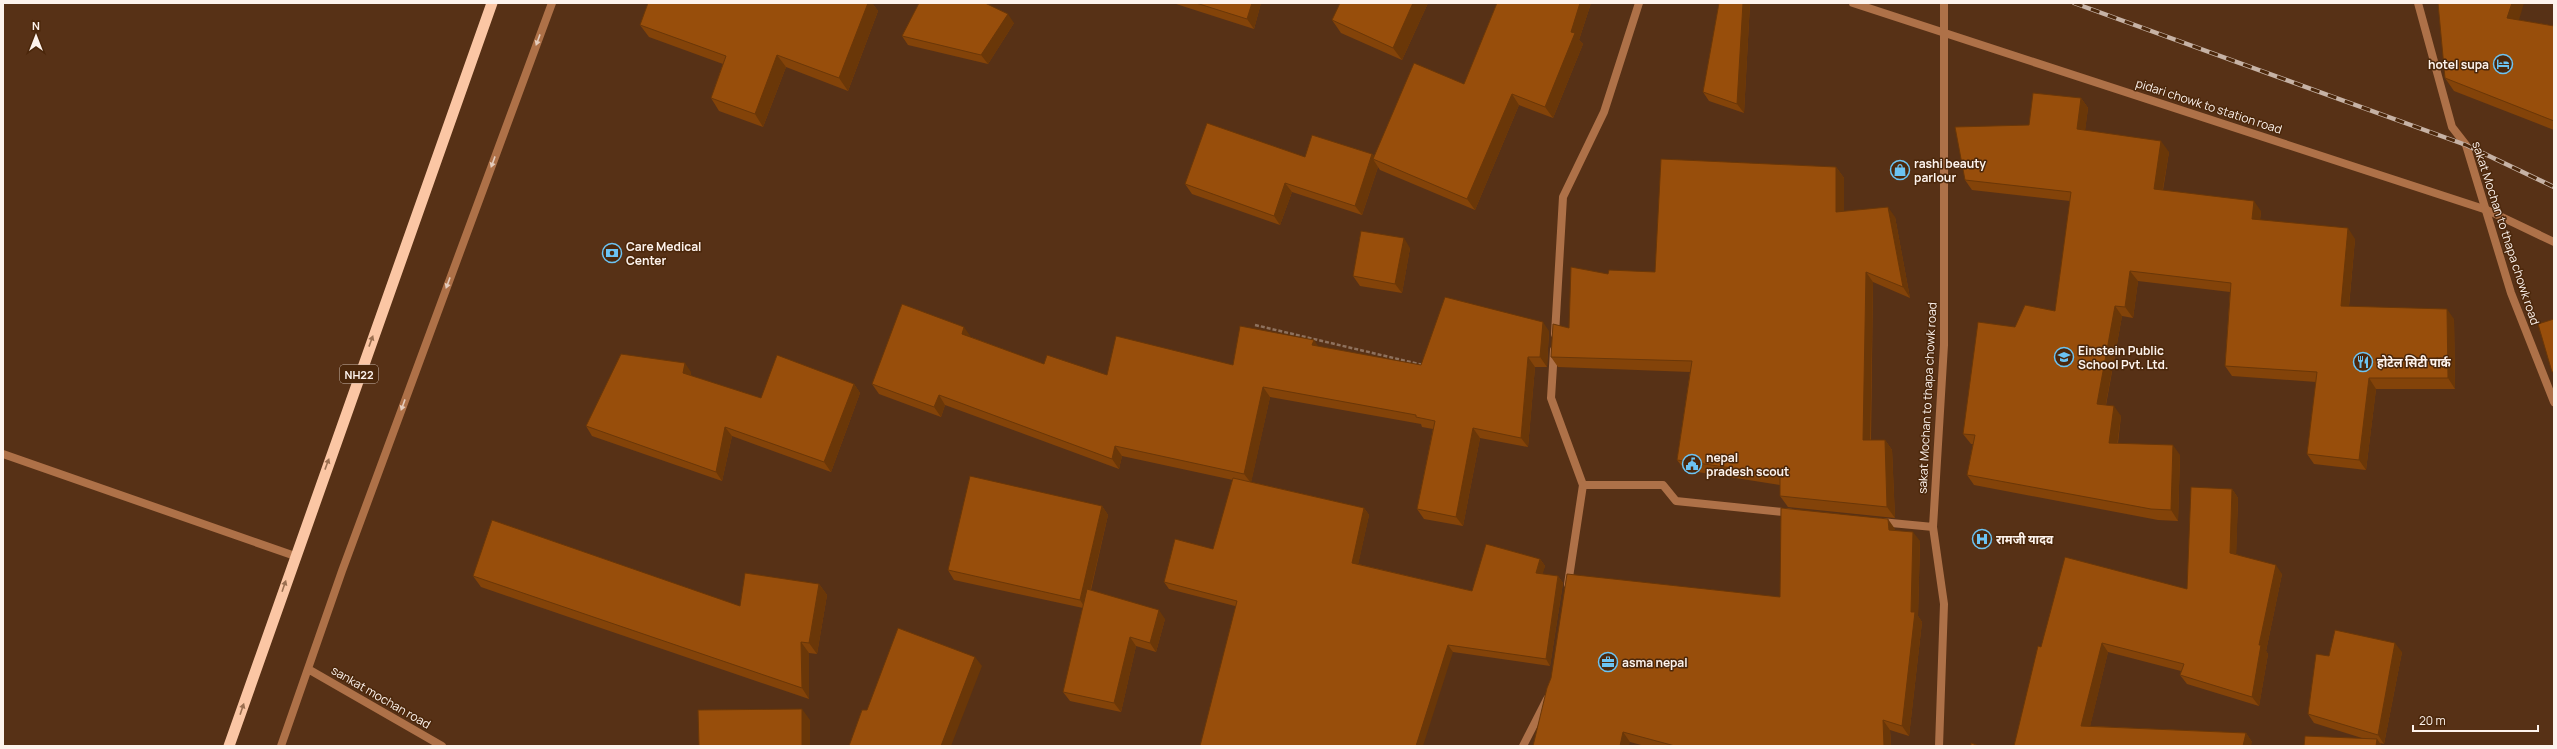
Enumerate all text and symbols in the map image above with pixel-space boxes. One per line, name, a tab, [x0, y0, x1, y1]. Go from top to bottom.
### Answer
north arrow	[16, 16, 56, 56]
text: N	[32, 18, 40, 33]
one-way arrow	[535, 34, 541, 46]
hotel icon: hotel supa	[2492, 53, 2514, 75]
place label: hotel supa	[2428, 56, 2489, 73]
street label: pidari chowk to station road	[2134, 74, 2284, 138]
street label: sakat Mochan to thapa chowk road	[2468, 139, 2544, 327]
place label: rashi beauty parlour	[1914, 155, 1986, 186]
one-way arrow	[490, 156, 496, 168]
shop icon: rashi beauty parlour	[1889, 159, 1911, 181]
place label: Care Medical Center	[626, 238, 701, 269]
bank icon: Care Medical Center	[601, 242, 623, 264]
one-way arrow	[445, 278, 451, 290]
street label: sakat Mochan to thapa chowk road	[1913, 302, 1941, 494]
one-way arrow	[369, 335, 375, 347]
place label: Einstein Public School Pvt. Ltd.	[2078, 342, 2168, 373]
school or university icon: Einstein Public School Pvt. Ltd.	[2053, 346, 2075, 368]
restaurant icon: होटेल सिटी पार्क	[2352, 351, 2374, 373]
place label: होटेल सिटी पार्क	[2377, 354, 2452, 371]
road number: NH22	[340, 365, 378, 383]
one-way arrow	[400, 400, 406, 412]
place label: nepal pradesh scout	[1706, 449, 1789, 480]
public building icon: nepal pradesh scout	[1681, 453, 1703, 475]
one-way arrow	[325, 457, 331, 469]
hospital icon: रामजी यादव	[1971, 528, 1993, 550]
place label: रामजी यादव	[1996, 531, 2054, 548]
one-way arrow	[281, 580, 287, 592]
office icon: asma nepal	[1597, 651, 1619, 673]
place label: asma nepal	[1622, 654, 1688, 671]
street label: sankat mochan road	[328, 662, 434, 732]
one-way arrow	[239, 703, 245, 715]
scale bar	[2413, 707, 2538, 733]
text: 20 m	[2419, 712, 2446, 729]

